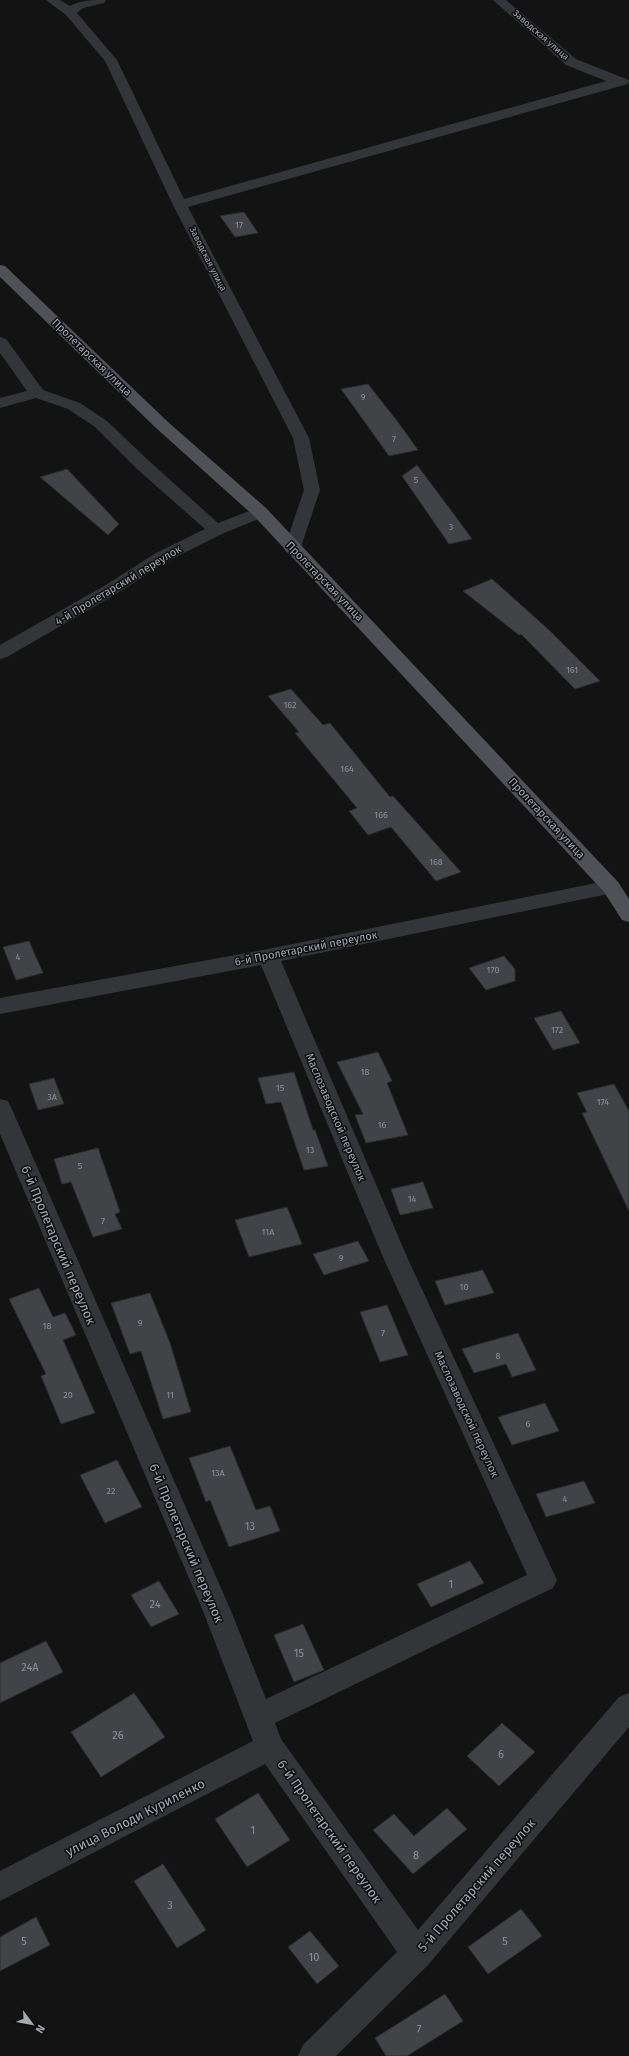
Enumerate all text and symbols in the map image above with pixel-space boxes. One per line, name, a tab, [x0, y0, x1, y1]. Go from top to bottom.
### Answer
street label: Заводская улица	[511, 8, 571, 62]
house number: 17	[235, 220, 243, 230]
street label: Заводская улица	[187, 225, 229, 293]
street label: Пролетарская улица	[49, 316, 134, 399]
house number: 9	[361, 392, 366, 402]
house number: 7	[392, 434, 396, 444]
house number: 5	[414, 475, 419, 485]
house number: 3	[449, 522, 453, 532]
street label: Пролетарская улица	[283, 539, 366, 624]
street label: 4-й Пролетарский переулок	[53, 542, 184, 628]
house number: 161	[566, 665, 578, 675]
house number: 162	[283, 700, 297, 710]
house number: 164	[340, 764, 354, 774]
street label: Пролетарская улица	[506, 775, 587, 861]
house number: 166	[374, 810, 388, 820]
house number: 168	[429, 857, 443, 867]
street label: 6-й Пролетарский переулок	[234, 928, 379, 969]
house number: 4	[16, 952, 21, 962]
house number: 170	[487, 965, 499, 975]
house number: 172	[551, 1025, 563, 1035]
street label: Маслозаводской переулок	[303, 1051, 369, 1183]
house number: 18	[361, 1067, 369, 1077]
house number: 15	[276, 1083, 285, 1093]
house number: 3А	[47, 1092, 58, 1102]
house number: 174	[597, 1097, 609, 1107]
house number: 16	[378, 1120, 387, 1130]
house number: 13	[306, 1145, 314, 1155]
house number: 5	[78, 1161, 83, 1171]
street label: 6-й Пролетарский переулок	[18, 1163, 99, 1327]
house number: 14	[408, 1194, 417, 1204]
house number: 7	[101, 1216, 105, 1226]
house number: 11А	[262, 1227, 275, 1237]
house number: 9	[339, 1253, 344, 1263]
house number: 10	[460, 1282, 468, 1292]
house number: 9	[138, 1318, 143, 1328]
house number: 18	[43, 1321, 51, 1331]
house number: 7	[381, 1328, 385, 1338]
street label: Маслозаводской переулок	[432, 1349, 502, 1480]
house number: 8	[496, 1351, 501, 1361]
house number: 20	[63, 1390, 73, 1400]
house number: 11	[166, 1390, 174, 1400]
house number: 6	[526, 1419, 531, 1429]
street label: 6-й Пролетарский переулок	[146, 1461, 227, 1625]
house number: 13А	[211, 1468, 226, 1478]
house number: 22	[107, 1486, 115, 1496]
house number: 4	[563, 1494, 568, 1504]
house number: 13	[245, 1520, 255, 1533]
house number: 1	[449, 1578, 453, 1591]
house number: 24	[150, 1598, 161, 1611]
house number: 15	[294, 1647, 305, 1660]
house number: 24А	[21, 1661, 39, 1674]
house number: 26	[112, 1729, 124, 1742]
house number: 6	[498, 1748, 504, 1761]
street label: 6-й Пролетарский переулок	[274, 1757, 385, 1906]
street label: улица Володи Куриленко	[63, 1776, 207, 1859]
street label: 5-й Пролетарский переулок	[414, 1815, 538, 1955]
house number: 1	[251, 1824, 255, 1837]
house number: 8	[413, 1849, 419, 1862]
house number: 3	[167, 1899, 173, 1912]
house number: 5	[502, 1934, 508, 1948]
house number: 5	[21, 1935, 27, 1948]
house number: 10	[309, 1951, 319, 1964]
north arrow	[12, 2004, 52, 2044]
text: N	[33, 2022, 48, 2036]
house number: 7	[417, 2023, 422, 2036]

